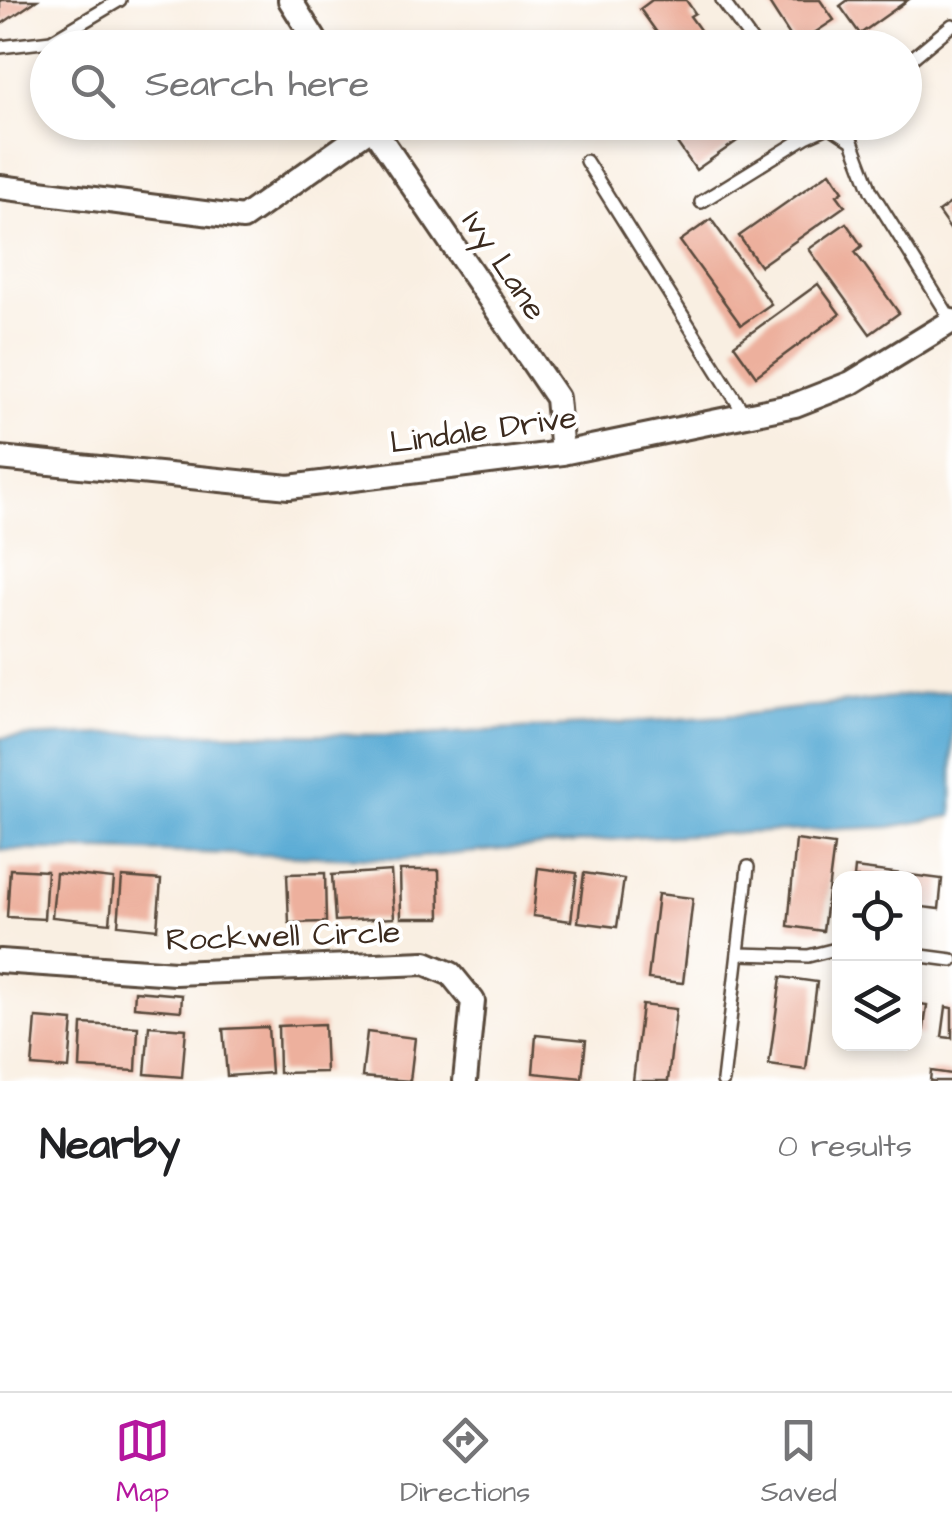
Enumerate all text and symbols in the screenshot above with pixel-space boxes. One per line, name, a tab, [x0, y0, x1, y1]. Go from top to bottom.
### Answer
search box	[30, 30, 922, 140]
icon: search	[65, 58, 120, 113]
text: Search here	[145, 59, 369, 111]
street label: Ivy Lane	[451, 202, 557, 330]
street label: Lindale Drive	[387, 395, 579, 466]
map controls	[832, 871, 922, 1051]
button: locate	[832, 871, 922, 961]
street label: Rockwell Circle	[165, 910, 401, 963]
button: layers	[832, 961, 922, 1051]
text: Nearby	[40, 1117, 180, 1175]
text: 0 results	[778, 1124, 912, 1169]
tab: Map	[115, 1413, 170, 1512]
tab: Directions	[400, 1413, 530, 1512]
tab: Saved	[761, 1413, 837, 1512]

